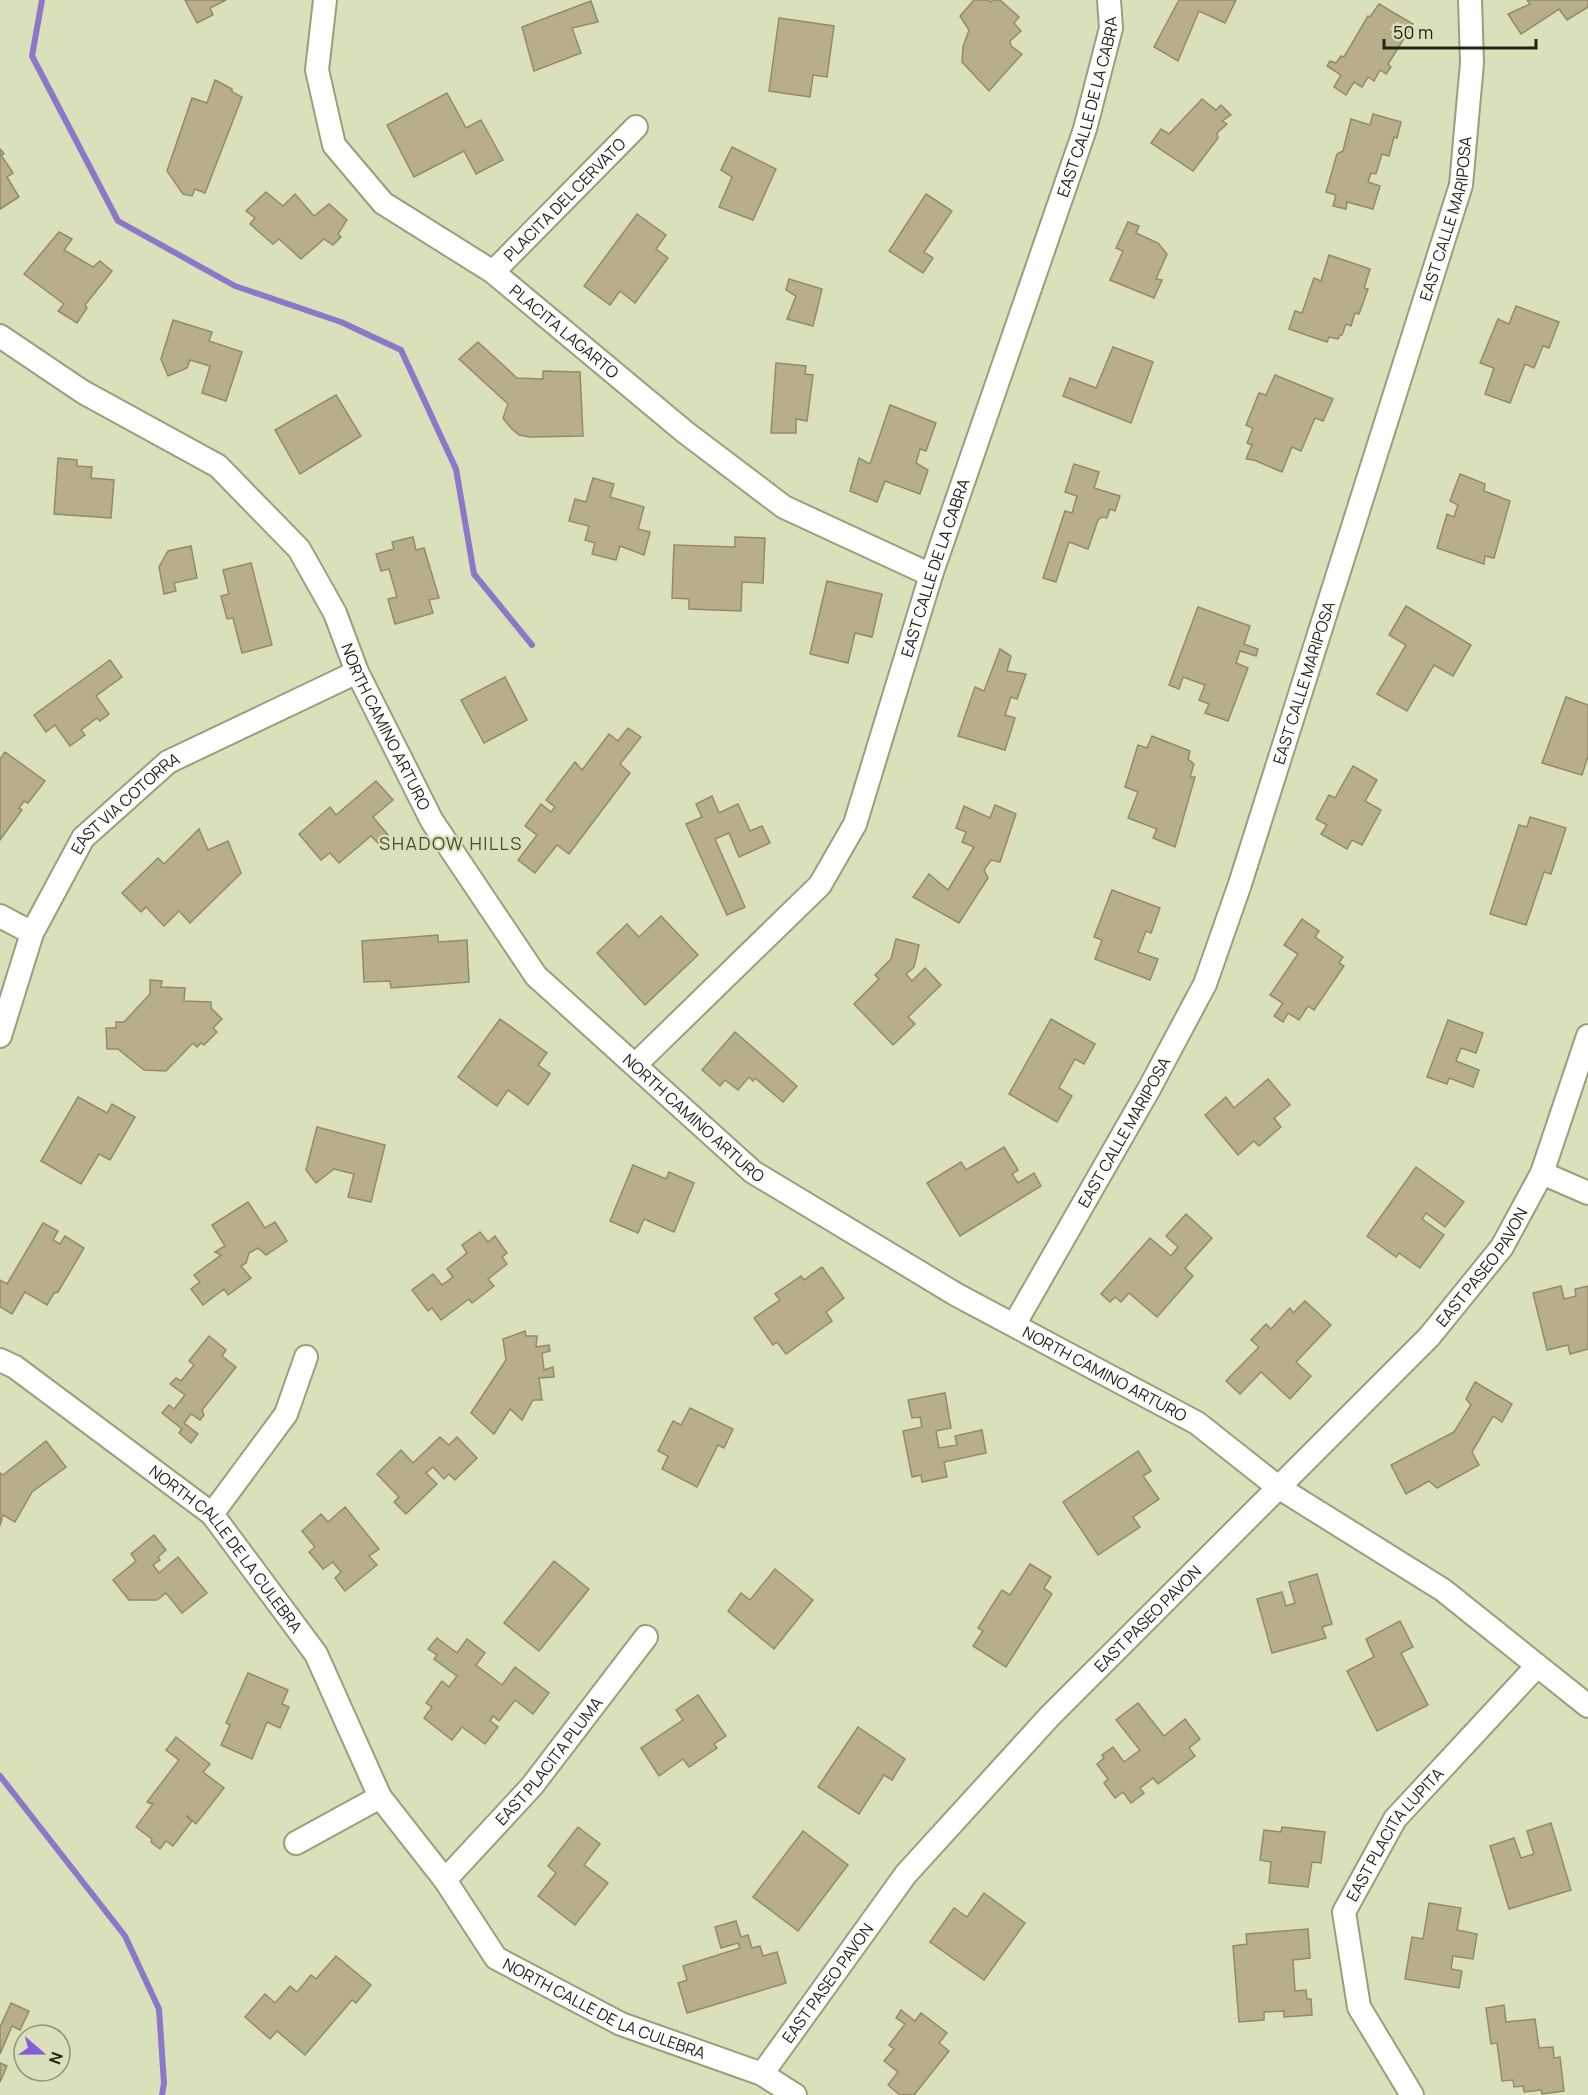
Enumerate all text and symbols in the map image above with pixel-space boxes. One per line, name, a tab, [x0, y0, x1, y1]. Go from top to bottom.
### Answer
scale bar	[1384, 12, 1536, 50]
street label: EAST CALLE DE LA CABRA	[1051, 16, 1122, 200]
text: 50 m	[1393, 20, 1433, 44]
street label: PLACITA DEL CERVATO	[499, 132, 631, 266]
street label: EAST CALLE MARIPOSA	[1414, 135, 1476, 304]
street label: PLACITA LAGARTO	[505, 280, 624, 384]
street label: EAST CALLE DE LA CABRA	[896, 475, 975, 660]
street label: EAST CALLE MARIPOSA	[1268, 598, 1340, 767]
street label: NORTH CAMINO ARTURO	[336, 640, 436, 814]
street label: EAST VIA COTORRA	[65, 747, 183, 858]
district label: SHADOW HILLS	[379, 831, 523, 855]
street label: NORTH CAMINO ARTURO	[618, 1049, 769, 1187]
street label: EAST CALLE MARIPOSA	[1073, 1053, 1175, 1211]
street label: EAST PASEO PAVON	[1431, 1204, 1532, 1331]
street label: NORTH CAMINO ARTURO	[1019, 1321, 1191, 1427]
street label: NORTH CALLE DE LA CULEBRA	[145, 1460, 307, 1637]
street label: EAST PASEO PAVON	[1089, 1560, 1206, 1677]
street label: EAST PLACITA PLUMA	[490, 1692, 607, 1830]
street label: EAST PLACITA LUPITA	[1341, 1763, 1448, 1905]
street label: EAST PASEO PAVON	[777, 1919, 878, 2048]
street label: NORTH CALLE DE LA CULEBRA	[499, 1953, 709, 2064]
north arrow	[12, 2023, 72, 2083]
text: N	[44, 2049, 68, 2067]

